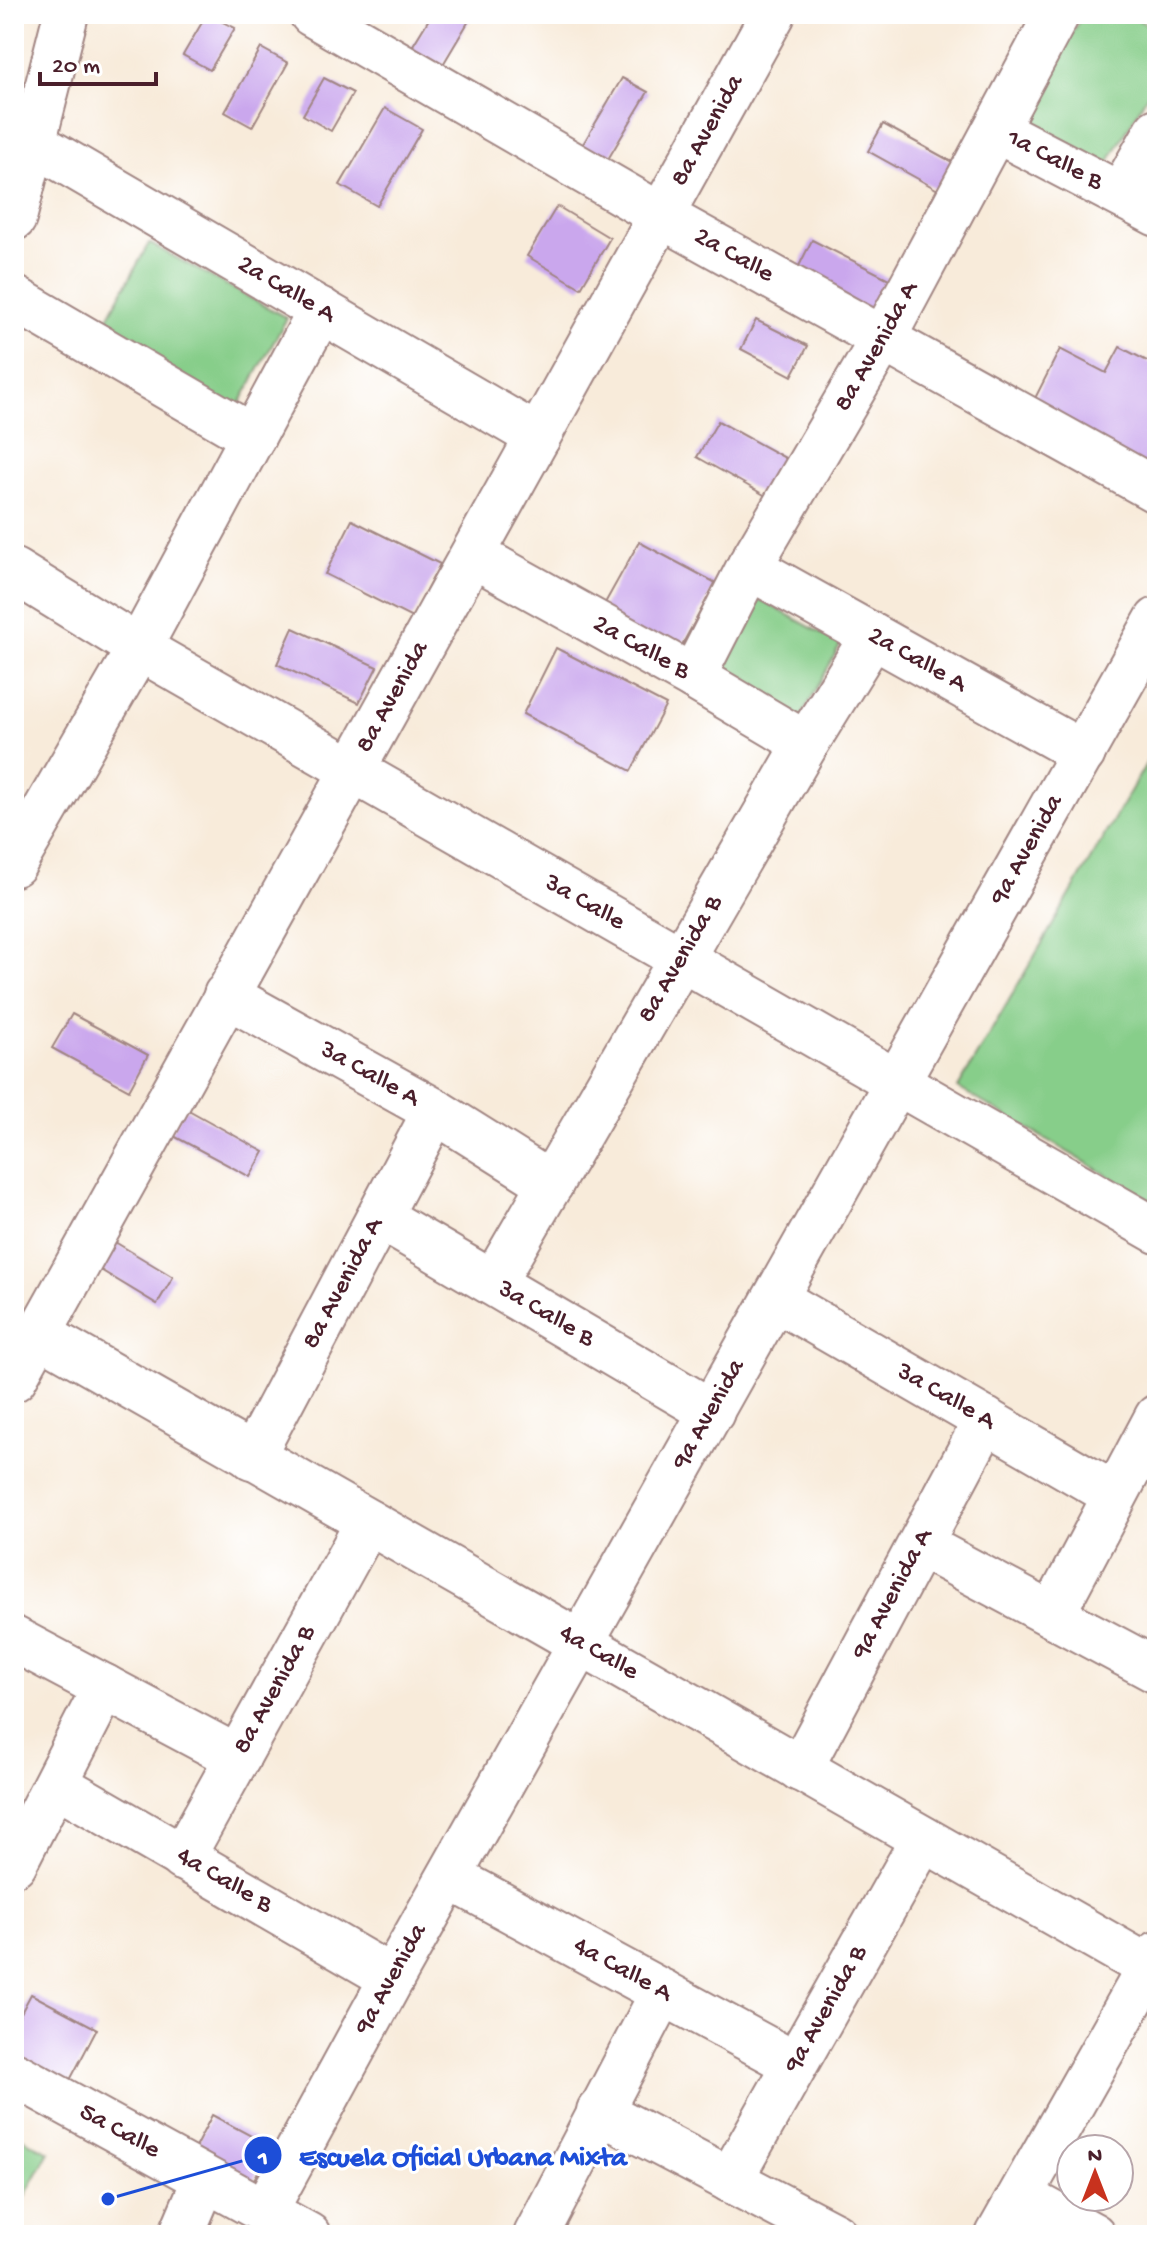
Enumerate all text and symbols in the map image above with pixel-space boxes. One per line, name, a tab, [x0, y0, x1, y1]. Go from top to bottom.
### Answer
scale bar	[40, 36, 156, 86]
text: 20 m	[52, 53, 100, 82]
street label: 8a Avenida	[665, 68, 752, 192]
street label: 1a Calle B	[1000, 122, 1108, 199]
street label: 2a Calle	[688, 221, 780, 291]
street label: 2a Calle A	[231, 249, 342, 332]
street label: 8a Avenida A	[828, 275, 927, 418]
street label: 2a Calle B	[587, 609, 696, 688]
street label: 2a Calle A	[862, 621, 973, 701]
street label: 8a Avenida	[350, 635, 437, 758]
street label: 9a Avenida	[984, 788, 1072, 911]
street label: 3a Calle	[538, 867, 631, 939]
street label: 8a Avenida B	[632, 890, 730, 1029]
street label: 3a Calle A	[313, 1034, 426, 1115]
street label: 8a Avenida A	[296, 1211, 392, 1355]
street label: 3a Calle B	[491, 1273, 600, 1355]
street label: 9a Avenida	[666, 1353, 753, 1476]
street label: 3a Calle A	[890, 1356, 1002, 1439]
street label: 9a Avenida A	[845, 1522, 941, 1666]
street label: 4a Calle	[553, 1618, 644, 1688]
street label: 8a Avenida B	[227, 1620, 323, 1760]
street label: 4a Calle B	[170, 1841, 278, 1921]
street label: 9a Avenida	[348, 1917, 435, 2041]
street label: 4a Calle A	[568, 1931, 679, 2011]
street label: 9a Avenida B	[778, 1940, 875, 2079]
street label: 5a Calle	[73, 2097, 166, 2167]
callout: Escuela Oficial Urbana Mixta	[243, 2129, 643, 2181]
north arrow	[1055, 2133, 1135, 2213]
text: Escuela Oficial Urbana Mixta	[299, 2143, 628, 2176]
text: N	[1088, 2144, 1102, 2170]
text: 1	[257, 2145, 268, 2174]

